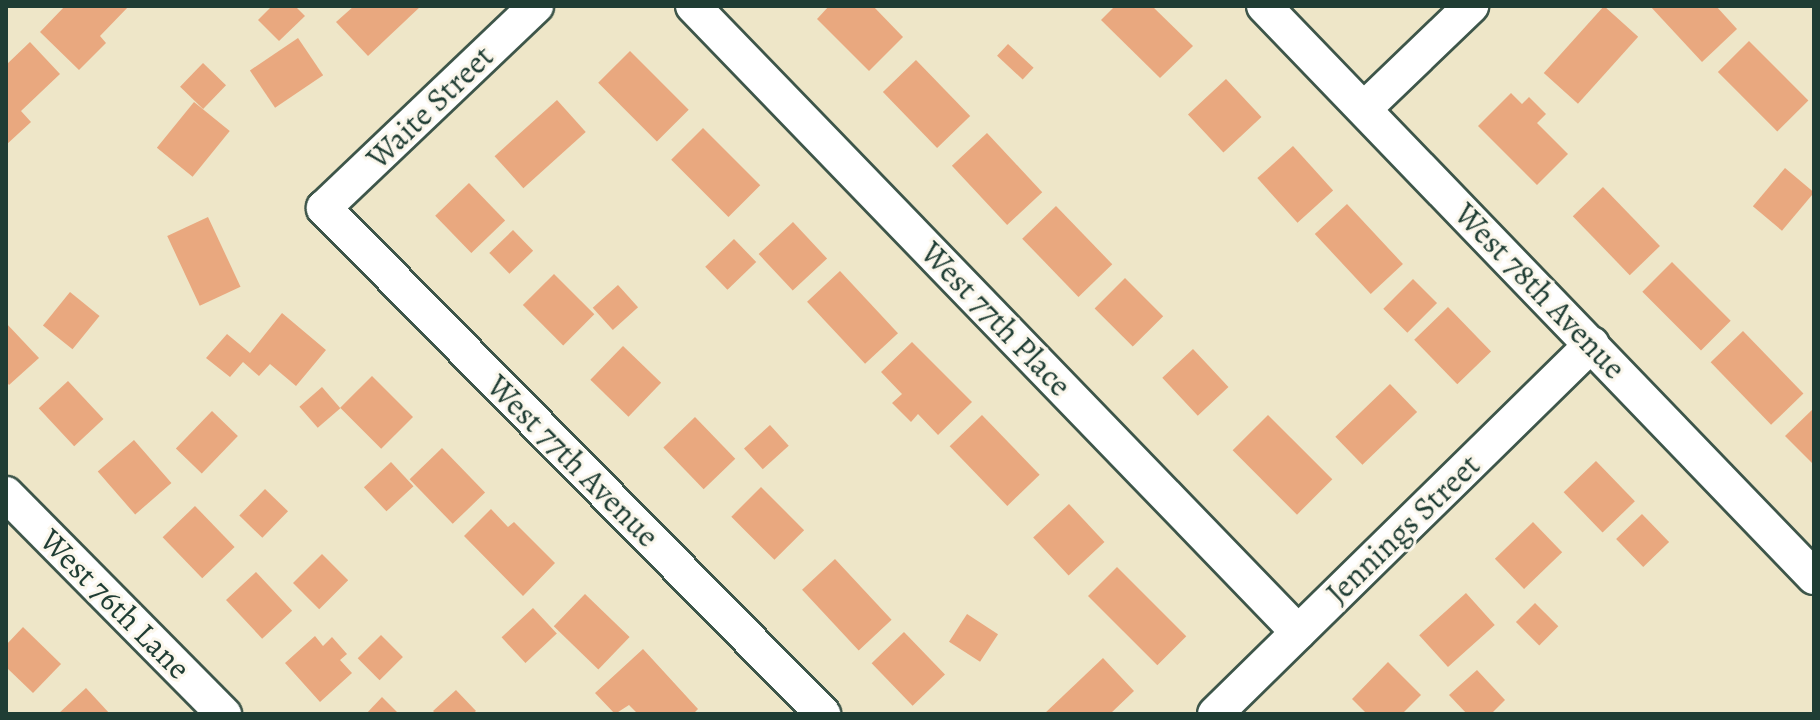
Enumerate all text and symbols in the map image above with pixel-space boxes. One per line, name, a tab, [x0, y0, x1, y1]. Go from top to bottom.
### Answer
street label: Waite Street	[359, 37, 501, 177]
street label: West 78th Avenue	[1446, 195, 1634, 387]
street label: West 77th Place	[913, 234, 1079, 404]
street label: West 77th Avenue	[479, 367, 667, 555]
street label: Jennings Street	[1318, 446, 1488, 612]
street label: West 76th Lane	[32, 521, 198, 687]

